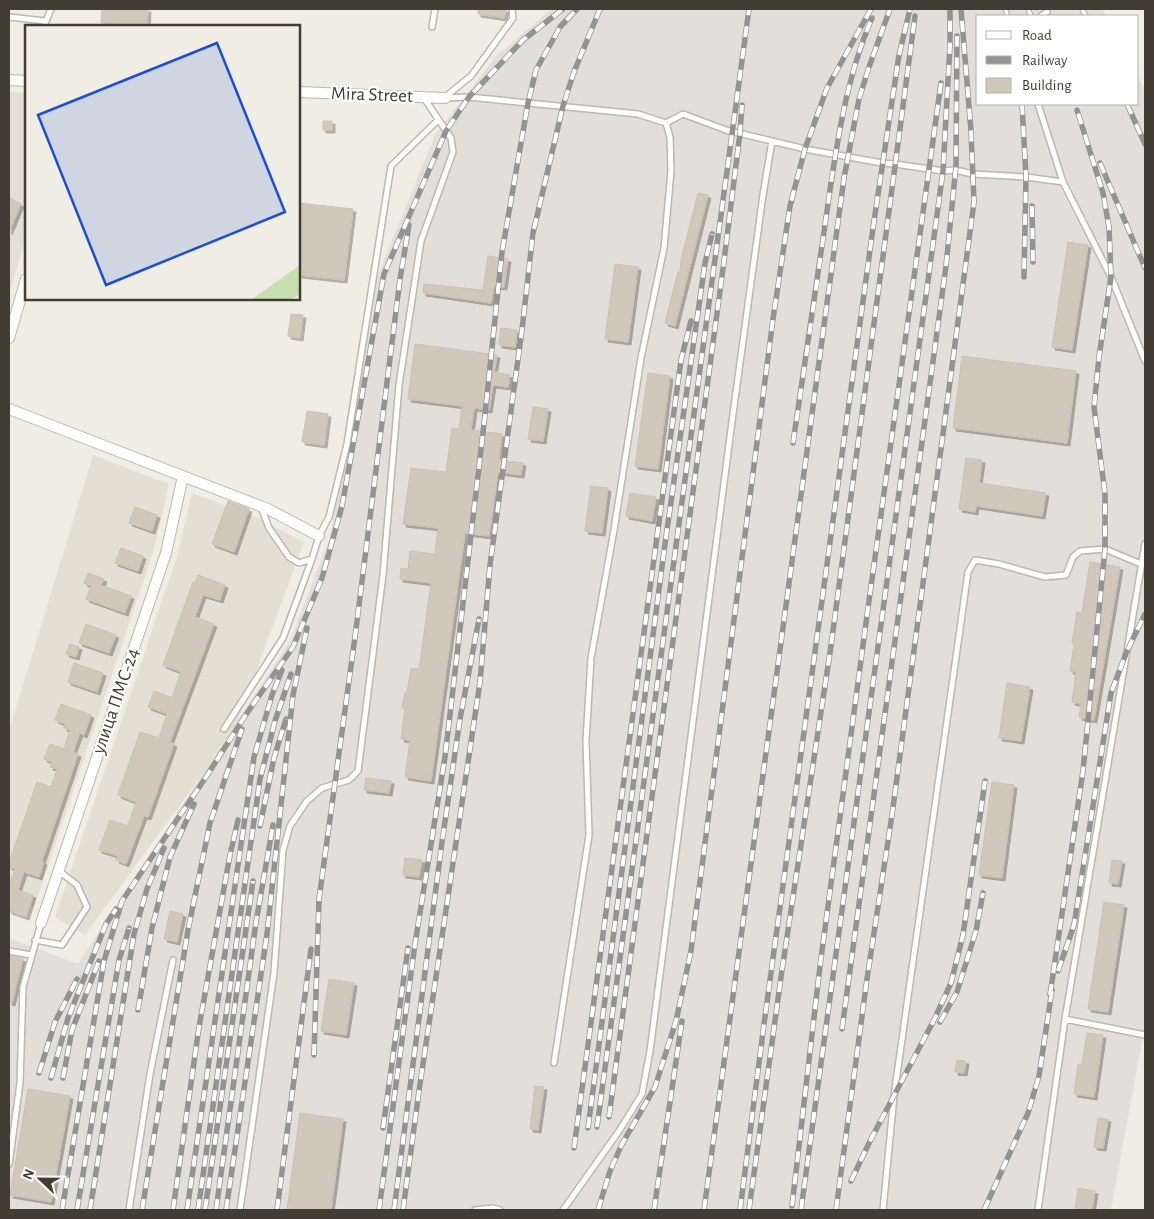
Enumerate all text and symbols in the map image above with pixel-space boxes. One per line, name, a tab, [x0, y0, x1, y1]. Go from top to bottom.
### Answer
legend	[976, 15, 1139, 105]
inset map	[25, 25, 300, 300]
text: Road	[1022, 28, 1052, 43]
text: Railway	[1022, 53, 1068, 68]
text: Building	[1022, 78, 1072, 93]
street label: Mira Street	[331, 84, 413, 106]
street label: улица ПМС-24	[89, 646, 143, 757]
north arrow	[15, 1154, 65, 1204]
text: N	[21, 1167, 37, 1182]

